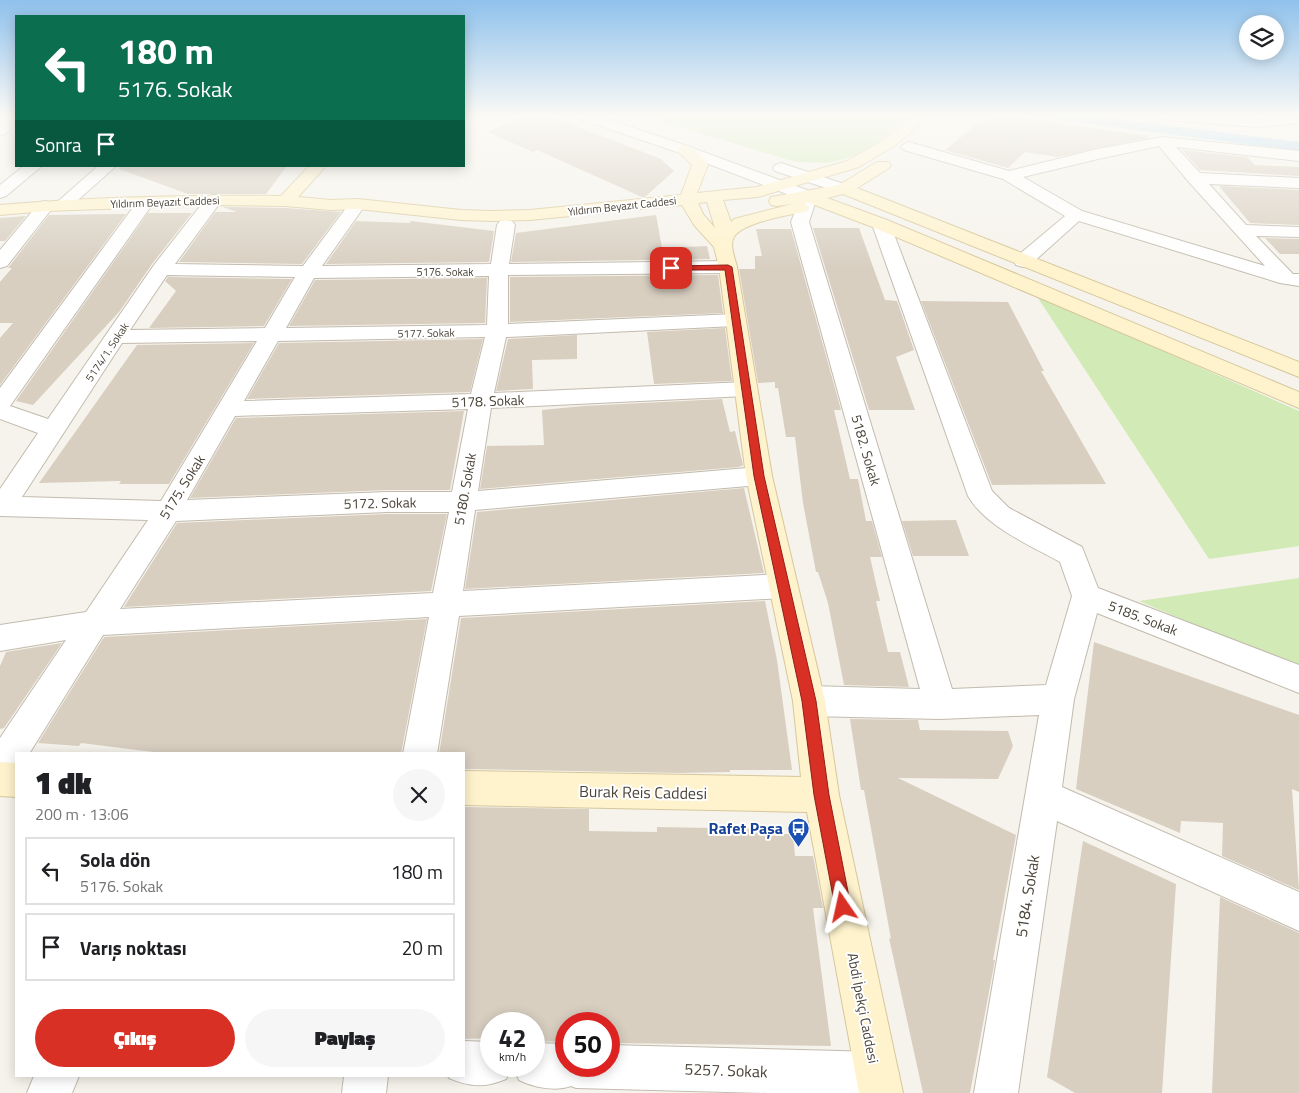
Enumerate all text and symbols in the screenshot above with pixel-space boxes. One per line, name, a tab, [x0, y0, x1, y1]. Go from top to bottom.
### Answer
map controls	[1239, 15, 1284, 60]
button: layers	[1239, 15, 1284, 60]
text: 180 m	[118, 24, 214, 78]
icon: left	[35, 35, 100, 100]
text: 5176. Sokak	[118, 72, 232, 106]
text: Sonra	[35, 130, 82, 159]
icon: arrive	[92, 130, 120, 158]
street label: Yıldırım Beyazıt Caddesi	[110, 192, 220, 212]
street label: Yıldırım Beyazıt Caddesi	[567, 192, 677, 220]
pin	[650, 247, 692, 289]
icon: arrive	[657, 254, 685, 282]
street label: 5176. Sokak	[416, 264, 474, 280]
street label: 5174/1. Sokak	[81, 319, 133, 385]
street label: 5177. Sokak	[397, 324, 455, 341]
street label: 5178. Sokak	[451, 389, 525, 412]
street label: 5182. Sokak	[846, 412, 887, 488]
street label: 5175. Sokak	[153, 450, 210, 523]
street label: 5180. Sokak	[448, 451, 481, 527]
street label: 5172. Sokak	[343, 491, 417, 514]
street label: 5185. Sokak	[1105, 595, 1181, 640]
text: 1 dk	[35, 760, 92, 806]
button: close	[393, 769, 445, 821]
street label: Burak Reis Caddesi	[579, 779, 707, 805]
text: 200 m · 13:06	[35, 802, 129, 826]
place label: Rafet Paşa	[709, 816, 783, 840]
bus stop icon: Rafet Paşa	[787, 816, 811, 847]
text: Sola dön	[80, 845, 151, 874]
street label: 5184. Sokak	[1009, 853, 1045, 939]
icon: left	[37, 857, 65, 885]
text: 180 m	[391, 857, 443, 886]
text: 5176. Sokak	[80, 874, 163, 898]
position arrow	[816, 880, 868, 932]
icon: arrive	[37, 933, 65, 961]
text: Varış noktası	[80, 933, 187, 962]
text: 20 m	[402, 933, 443, 962]
street label: Abdi İpekçi Caddesi	[842, 951, 884, 1065]
button: Çıkış	[35, 1009, 235, 1067]
button: Paylaş	[245, 1009, 445, 1067]
speed limit sign: 50	[555, 1012, 620, 1077]
text: 42	[498, 1019, 527, 1057]
text: km/h	[499, 1047, 526, 1066]
street label: 5257. Sokak	[684, 1057, 768, 1083]

